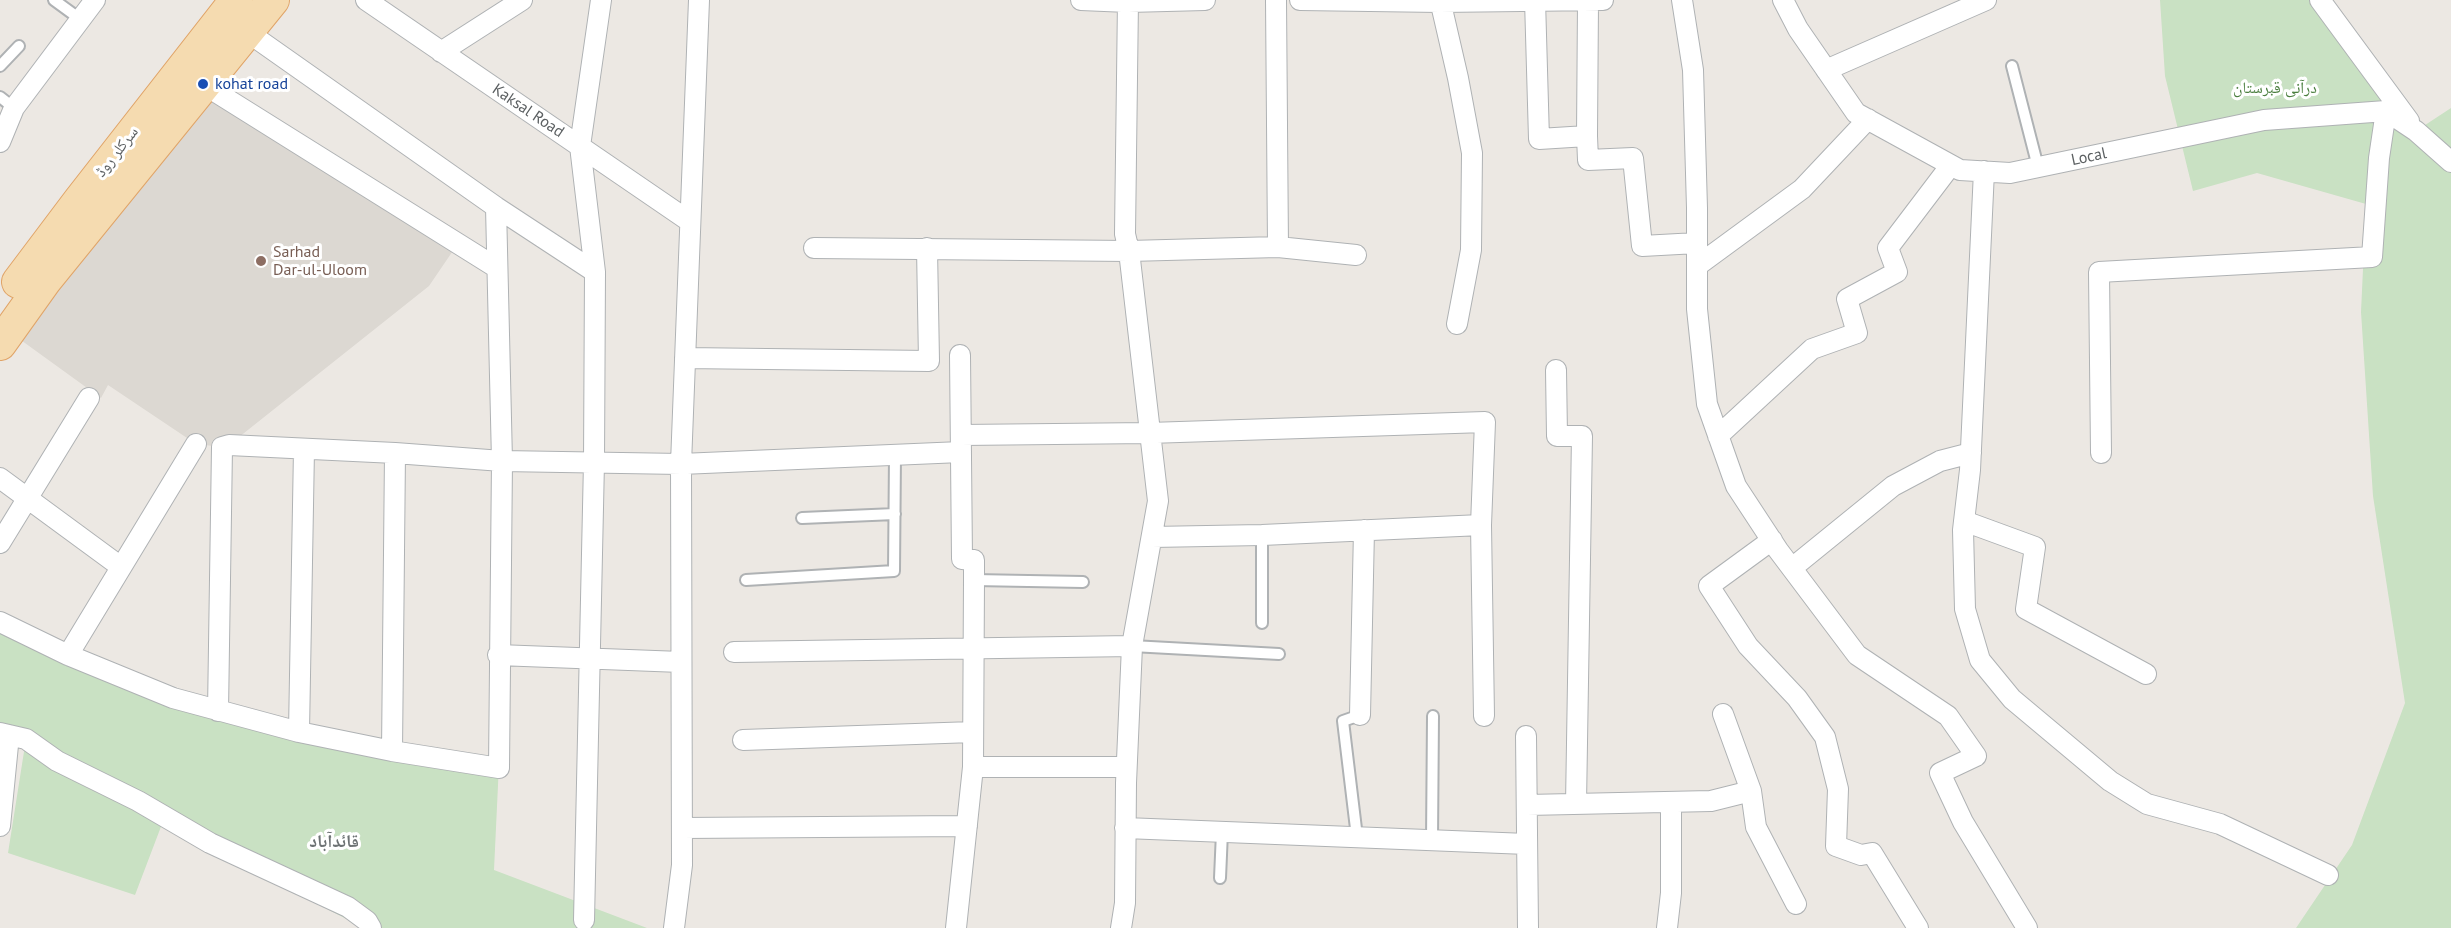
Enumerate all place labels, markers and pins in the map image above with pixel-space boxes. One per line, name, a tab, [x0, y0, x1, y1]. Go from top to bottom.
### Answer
place label: kohat road	[215, 74, 288, 94]
marker: kohat road	[196, 77, 210, 91]
place label: Sarhad Dar-ul-Uloom	[273, 242, 367, 280]
marker: Sarhad Dar-ul-Uloom	[254, 254, 268, 268]

